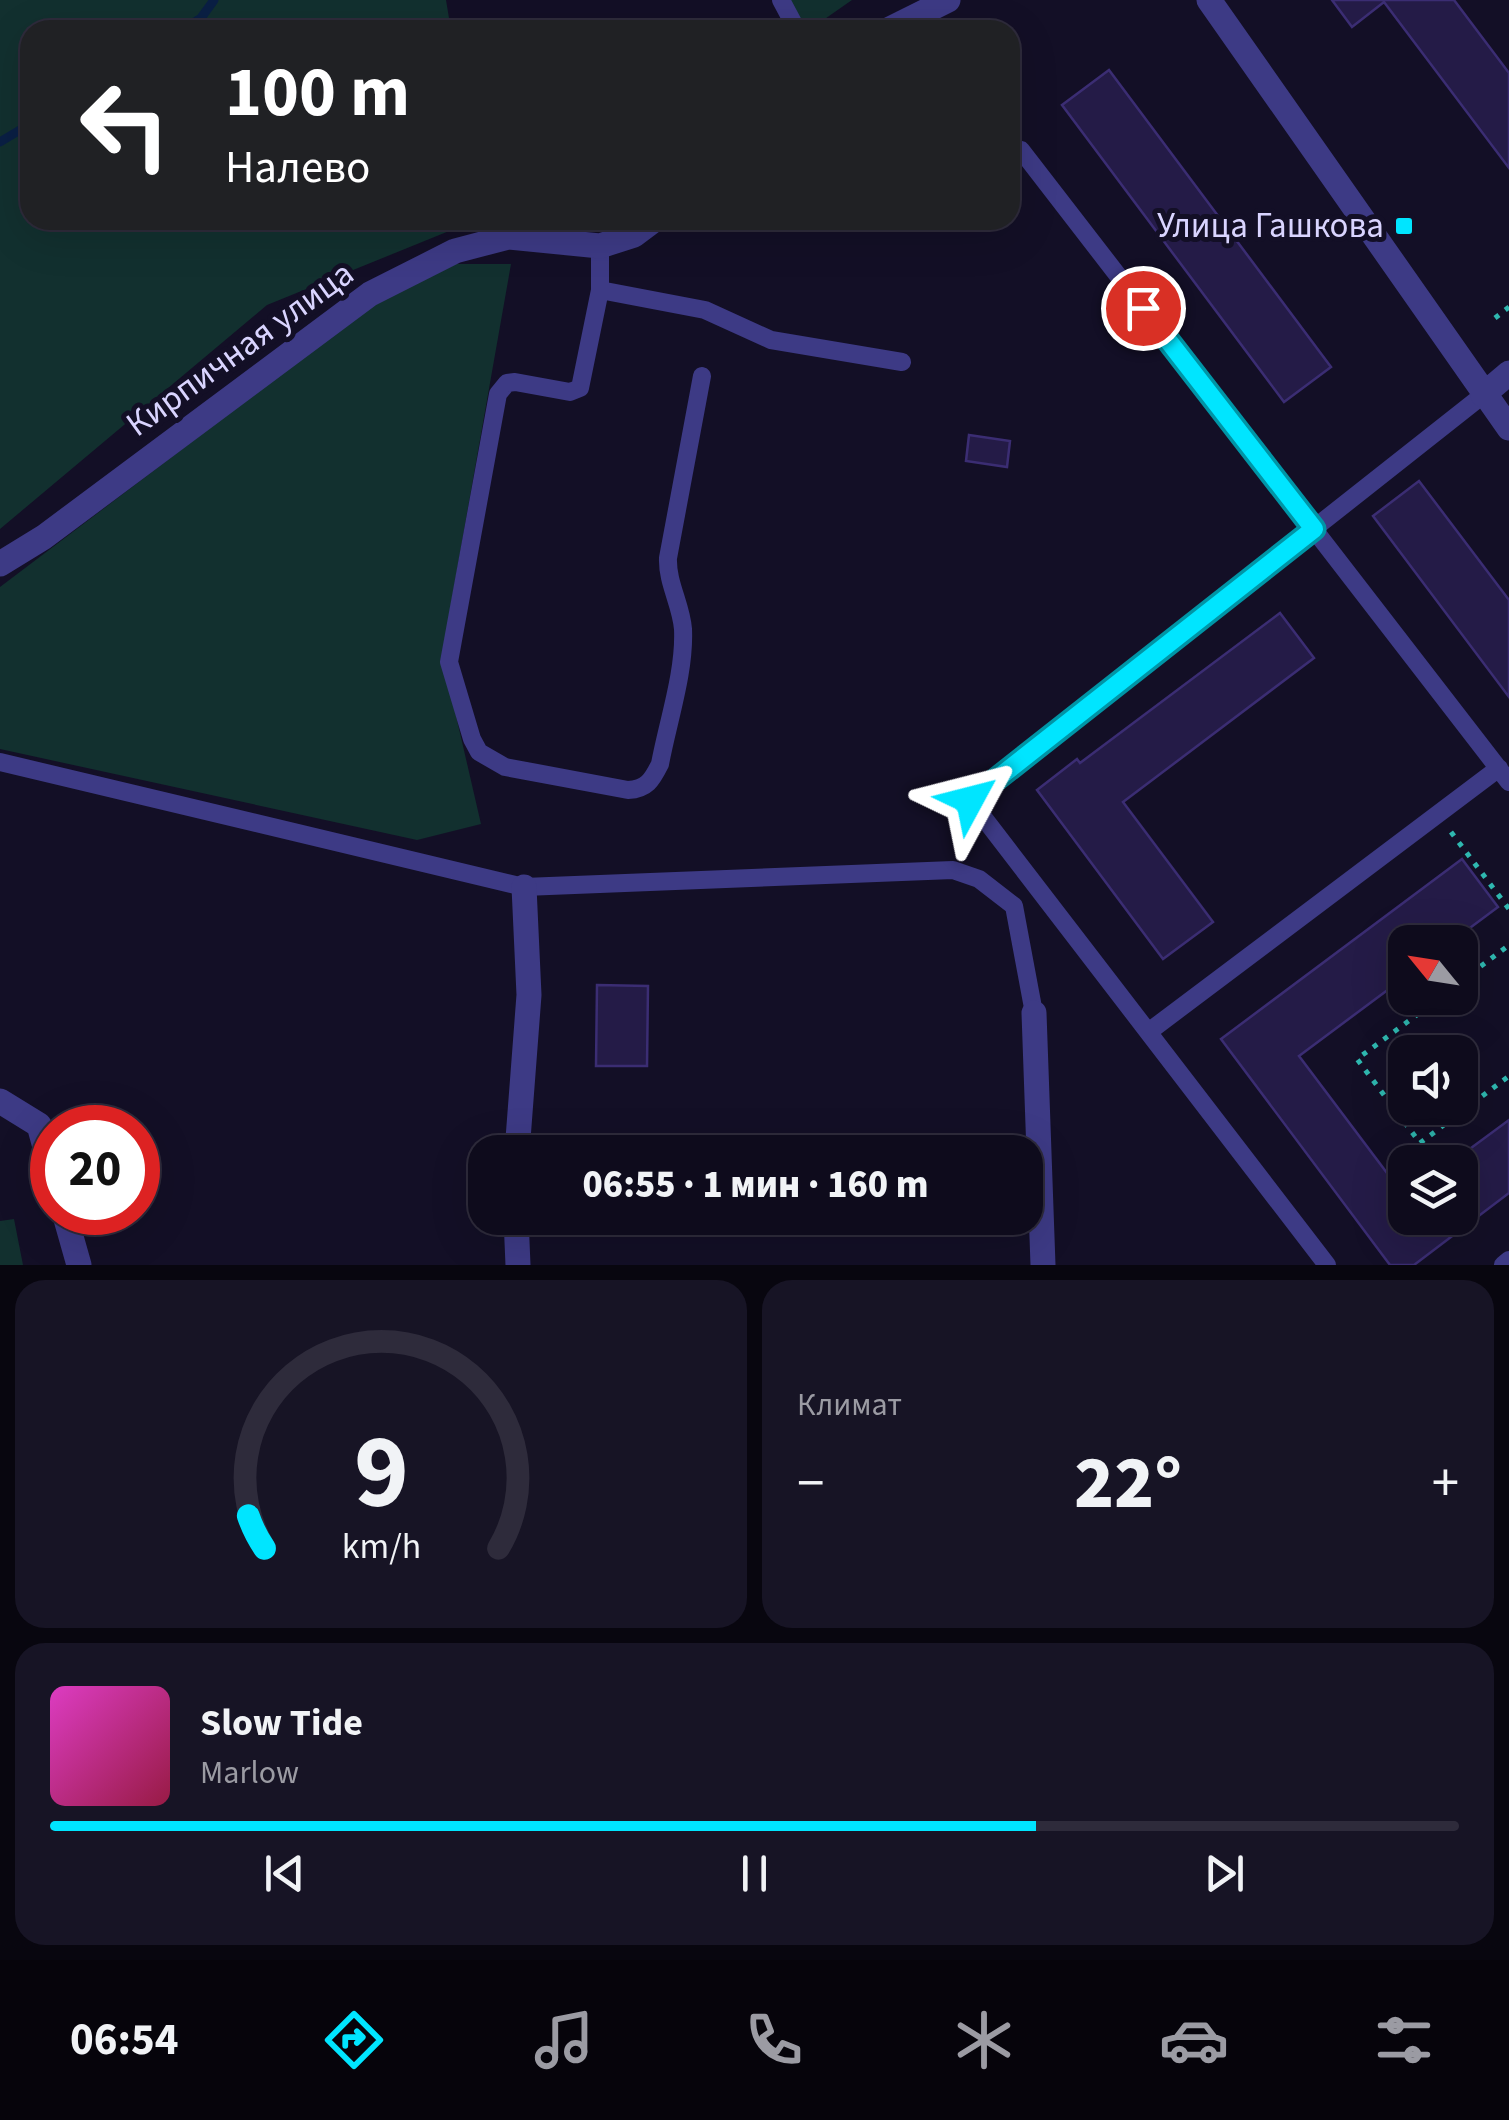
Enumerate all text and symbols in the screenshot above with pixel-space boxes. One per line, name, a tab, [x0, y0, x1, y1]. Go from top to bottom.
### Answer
text: 100 m	[225, 43, 410, 143]
icon: left	[60, 60, 190, 190]
text: Налево	[225, 136, 371, 200]
place label: Улица Гашкова	[1157, 201, 1384, 251]
marker: Улица Гашкова	[1393, 215, 1415, 237]
street label: Кирпичная улица	[116, 249, 364, 449]
pin	[1101, 266, 1186, 351]
icon: arrive	[1116, 281, 1171, 336]
position arrow	[918, 748, 1022, 852]
north arrow	[1388, 925, 1478, 1015]
map controls	[1388, 925, 1478, 1235]
button: sound	[1388, 1035, 1478, 1125]
speed limit sign: 20	[30, 1105, 160, 1235]
button: layers	[1388, 1145, 1478, 1235]
text: 06:55 · 1 мин · 160 m	[583, 1158, 928, 1212]
text: Климат	[797, 1382, 902, 1428]
text: 9	[354, 1400, 408, 1548]
text: 22°	[1074, 1430, 1182, 1537]
text: −	[797, 1445, 824, 1523]
text: +	[1432, 1445, 1459, 1523]
text: km/h	[341, 1521, 421, 1572]
text: Slow Tide	[200, 1696, 363, 1750]
text: Marlow	[200, 1750, 299, 1796]
icon: previous	[257, 1846, 312, 1901]
icon: pause	[727, 1846, 782, 1901]
icon: next	[1197, 1846, 1252, 1901]
icon: directions	[319, 2005, 389, 2075]
icon: music	[529, 2005, 599, 2075]
icon: phone	[739, 2005, 809, 2075]
icon: climate	[949, 2005, 1019, 2075]
icon: car	[1159, 2005, 1229, 2075]
icon: filters	[1369, 2005, 1439, 2075]
text: 06:54	[70, 2008, 179, 2072]

